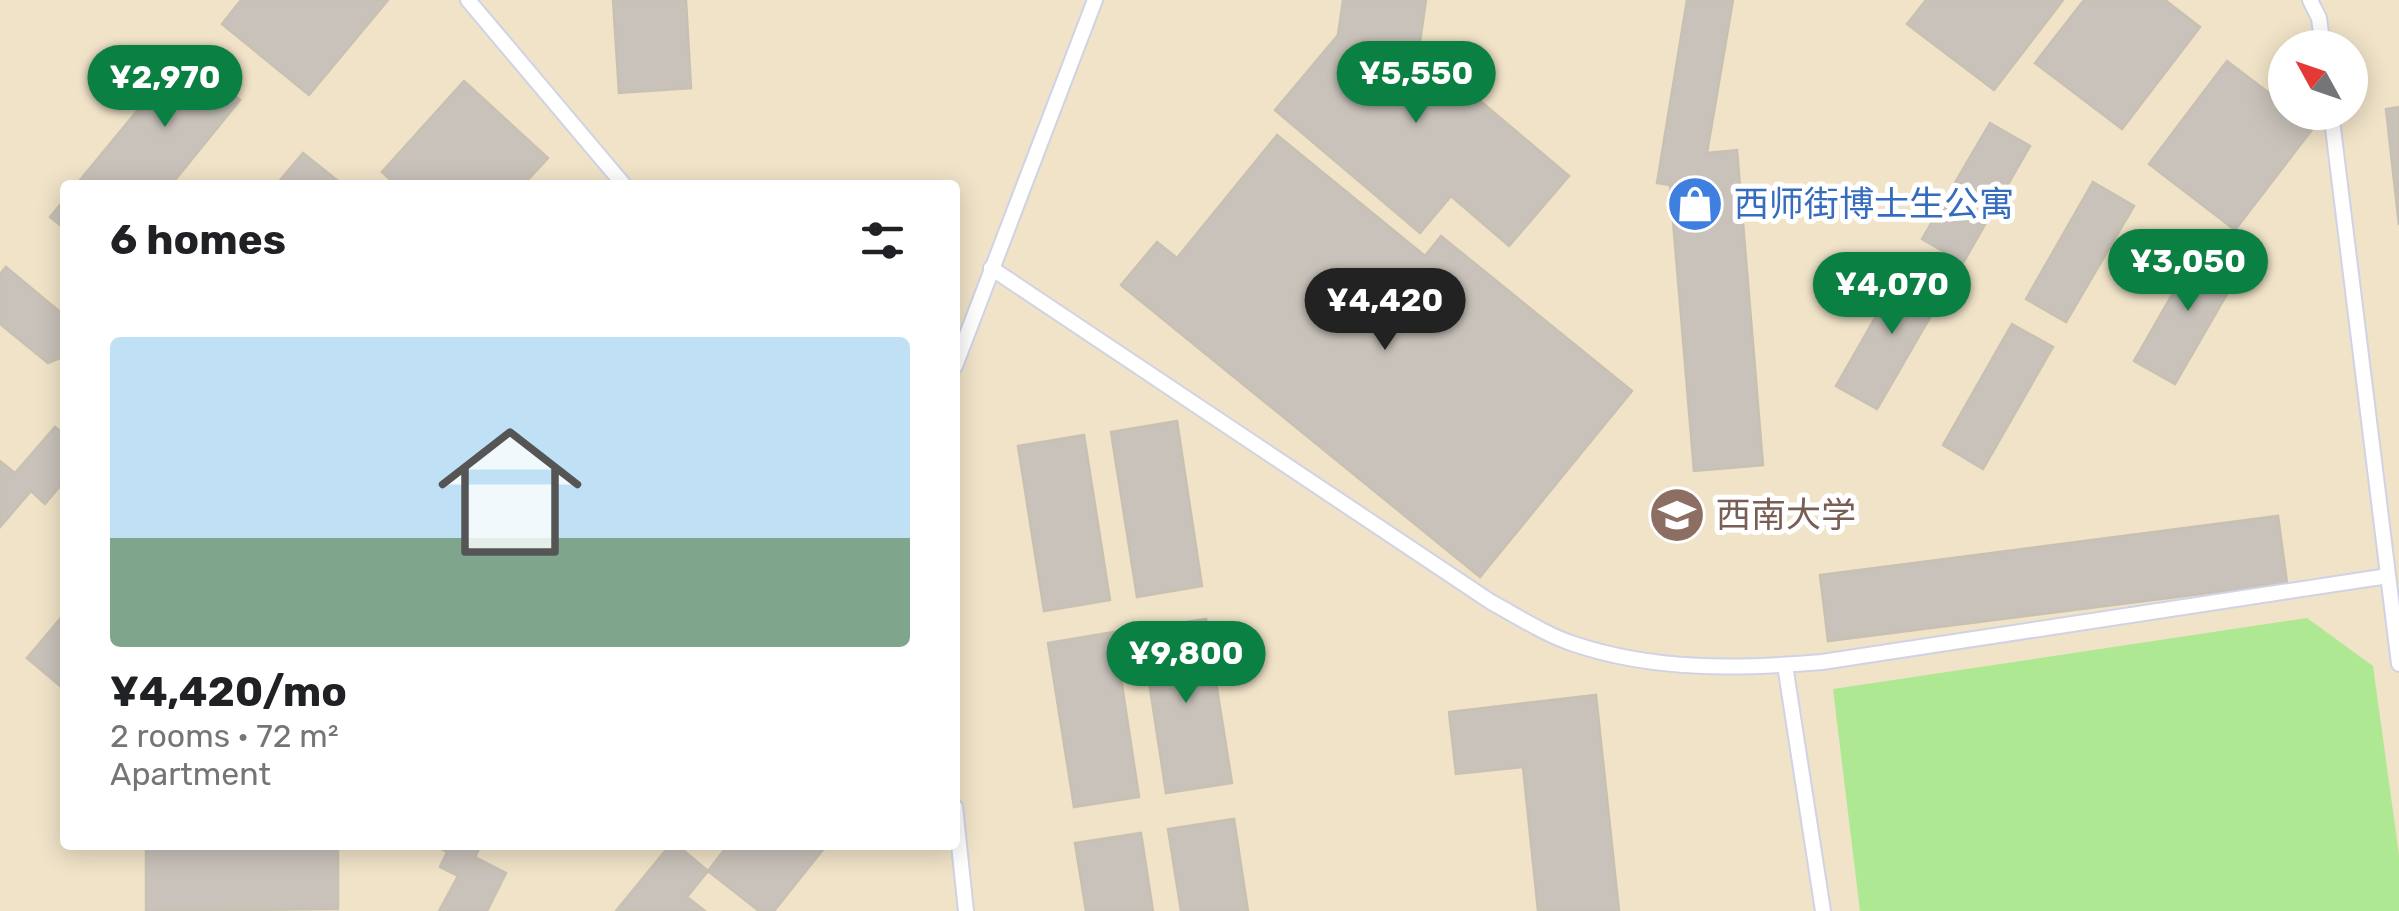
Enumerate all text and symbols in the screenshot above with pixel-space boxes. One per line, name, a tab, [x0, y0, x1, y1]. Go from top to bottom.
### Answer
north arrow	[2268, 30, 2368, 130]
map controls	[2268, 30, 2368, 130]
pin: ¥5,550	[1335, 41, 1497, 126]
pin: ¥2,970	[84, 45, 246, 130]
text: ¥5,550	[1359, 54, 1473, 92]
text: ¥2,970	[109, 58, 221, 96]
shop icon: 西师街博士生公寓	[1665, 174, 1725, 234]
place label: 西师街博士生公寓	[1734, 183, 2014, 225]
icon: filters	[855, 213, 910, 268]
text: 6 homes	[110, 215, 286, 265]
pin: ¥3,050	[2107, 229, 2269, 314]
text: ¥3,050	[2130, 242, 2246, 280]
pin: ¥4,070	[1811, 252, 1973, 337]
text: ¥4,070	[1835, 265, 1949, 303]
pin: ¥4,420	[1304, 268, 1466, 353]
text: ¥4,420	[1327, 281, 1443, 319]
icon: home	[420, 402, 600, 582]
school or university icon: 西南大学	[1647, 485, 1707, 545]
place label: 西南大学	[1716, 494, 1856, 536]
pin: ¥9,800	[1105, 621, 1267, 706]
text: ¥9,800	[1129, 634, 1243, 672]
text: ¥4,420/mo	[110, 667, 347, 717]
text: 2 rooms · 72 m²	[110, 717, 339, 755]
text: Apartment	[110, 755, 271, 793]

